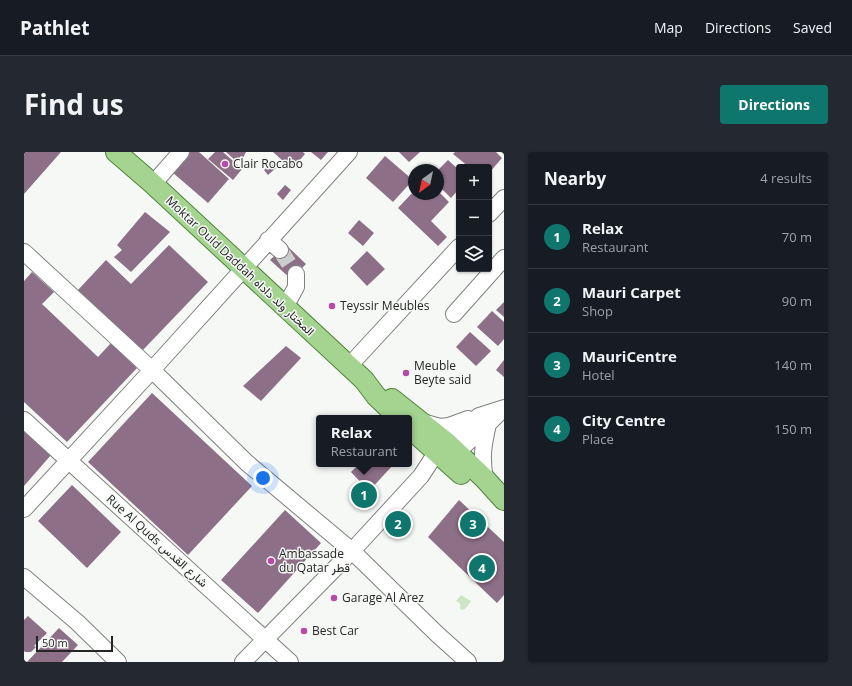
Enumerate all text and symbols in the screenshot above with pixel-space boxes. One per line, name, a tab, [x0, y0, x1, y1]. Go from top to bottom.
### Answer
text: Pathlet	[20, 15, 89, 41]
text: Map	[654, 18, 683, 37]
text: Directions	[705, 18, 771, 37]
text: Saved	[793, 18, 832, 37]
text: Find us	[24, 85, 124, 123]
button: Directions	[720, 85, 828, 124]
place label: Clair Rocabo	[233, 155, 303, 172]
marker: Clair Rocabo	[220, 159, 230, 169]
north arrow	[408, 164, 444, 200]
map controls	[456, 164, 492, 272]
button: +	[456, 164, 492, 200]
text: Nearby	[544, 167, 606, 190]
text: 4 results	[760, 169, 812, 187]
street label: Moktar Ould Daddah المختار ولد داداه	[162, 192, 318, 339]
button: −	[456, 200, 492, 236]
text: Relax	[582, 218, 623, 238]
text: 1	[553, 228, 561, 246]
text: 70 m	[782, 228, 812, 246]
button: layers	[456, 236, 492, 272]
text: Restaurant	[582, 238, 649, 256]
text: Mauri Carpet	[582, 282, 681, 302]
text: 2	[553, 292, 561, 310]
text: 90 m	[782, 292, 812, 310]
place label: Teyssir Meubles	[340, 297, 430, 314]
marker: Teyssir Meubles	[327, 301, 337, 311]
text: Shop	[582, 302, 613, 320]
text: MauriCentre	[582, 346, 677, 366]
text: 3	[553, 356, 561, 374]
text: 140 m	[774, 356, 812, 374]
place label: Meuble Beyte said	[414, 357, 471, 388]
text: Hotel	[582, 366, 615, 384]
marker: Meuble Beyte said	[401, 368, 411, 378]
text: City Centre	[582, 410, 666, 430]
popup	[316, 415, 412, 467]
text: 4	[553, 420, 561, 438]
text: 150 m	[774, 420, 812, 438]
text: Relax	[331, 422, 372, 442]
text: Place	[582, 430, 614, 448]
text: Restaurant	[331, 442, 397, 460]
your location	[253, 468, 273, 488]
pin: 1	[351, 480, 377, 510]
street label: Rue Al Quds شارع القدس	[102, 490, 212, 592]
pin: 2	[385, 509, 411, 539]
pin: 3	[460, 509, 486, 539]
place label: Ambassade du Qatar قطر	[279, 545, 350, 576]
pin: 4	[469, 553, 495, 583]
marker: Ambassade du Qatar قطر	[266, 556, 276, 566]
place label: Garage Al Arez	[342, 589, 424, 606]
marker: Garage Al Arez	[329, 593, 339, 603]
place label: Best Car	[312, 622, 359, 639]
marker: Best Car	[299, 626, 309, 636]
scale bar	[36, 634, 113, 653]
text: 50 m	[42, 635, 68, 650]

